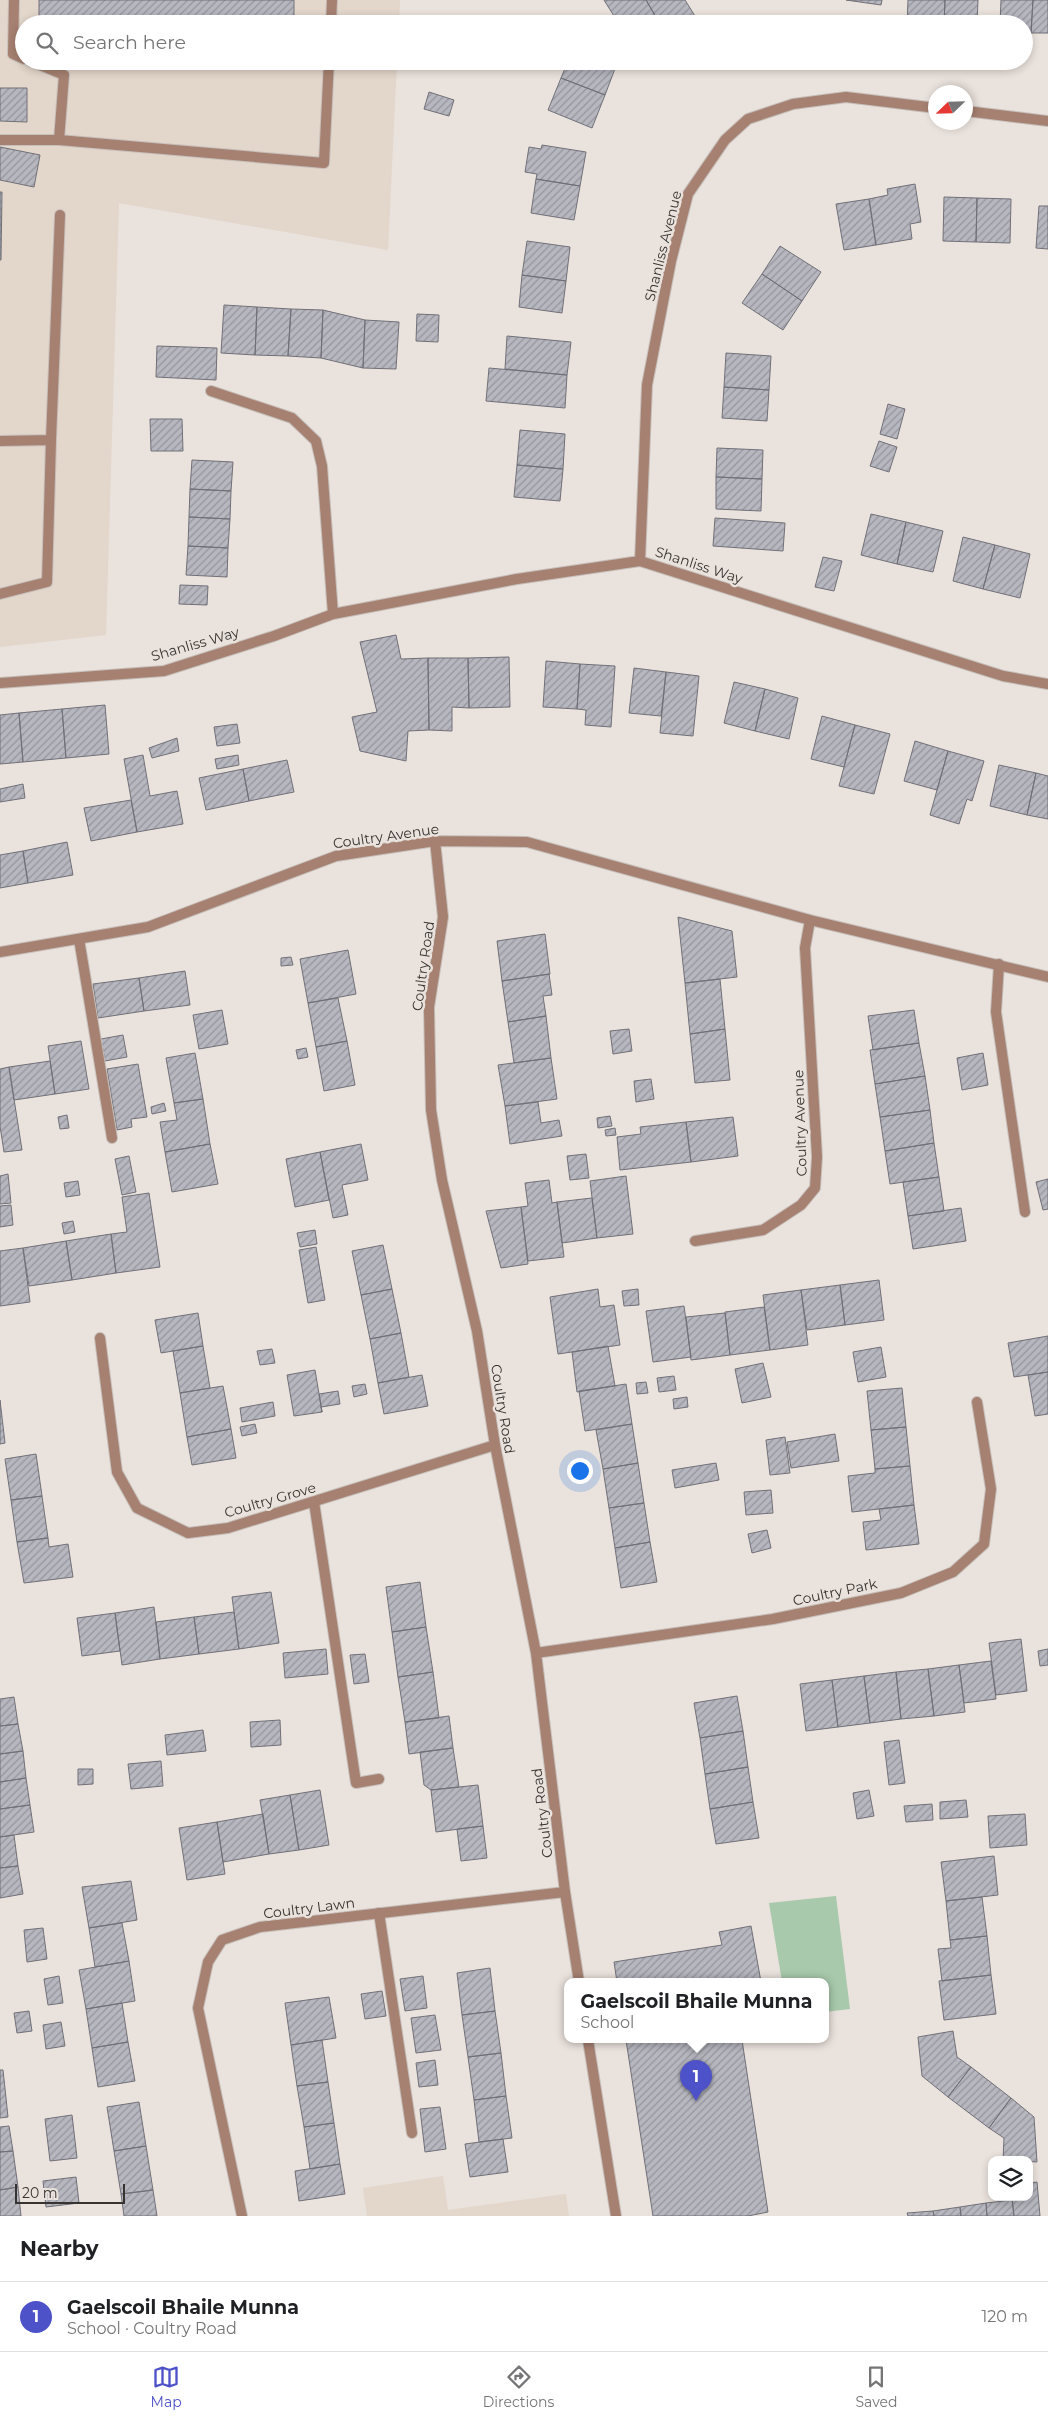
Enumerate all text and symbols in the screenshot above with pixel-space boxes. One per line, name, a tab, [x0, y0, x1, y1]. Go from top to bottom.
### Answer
search box	[15, 15, 1033, 70]
icon: search	[33, 29, 61, 57]
text: Search here	[73, 31, 186, 54]
north arrow	[928, 85, 973, 130]
street label: Shanliss Avenue	[641, 189, 685, 303]
street label: Shanliss Way	[653, 542, 745, 588]
street label: Shanliss Way	[149, 623, 242, 665]
street label: Coultry Avenue	[332, 820, 440, 852]
street label: Coultry Road	[408, 920, 438, 1012]
street label: Coultry Avenue	[789, 1069, 811, 1177]
street label: Coultry Road	[487, 1363, 519, 1455]
your location	[567, 1458, 593, 1484]
street label: Coultry Grove	[222, 1478, 318, 1522]
street label: Coultry Park	[791, 1574, 879, 1610]
street label: Coultry Road	[528, 1767, 556, 1859]
street label: Coultry Lawn	[262, 1893, 356, 1923]
popup	[564, 1978, 829, 2043]
text: Gaelscoil Bhaile Munna	[581, 1990, 812, 2013]
text: School	[581, 2013, 634, 2032]
pin: 1	[680, 2060, 712, 2101]
map controls	[988, 2156, 1033, 2201]
button: layers	[988, 2156, 1033, 2201]
scale bar	[15, 2181, 125, 2204]
text: 20 m	[22, 2184, 58, 2202]
text: Nearby	[20, 2236, 99, 2261]
text: Gaelscoil Bhaile Munna	[67, 2296, 299, 2319]
text: 1	[33, 2307, 39, 2326]
text: 120 m	[981, 2307, 1028, 2326]
text: School · Coultry Road	[67, 2319, 237, 2338]
tab: Map	[151, 2363, 182, 2411]
tab: Directions	[483, 2363, 554, 2411]
tab: Saved	[855, 2363, 897, 2411]

